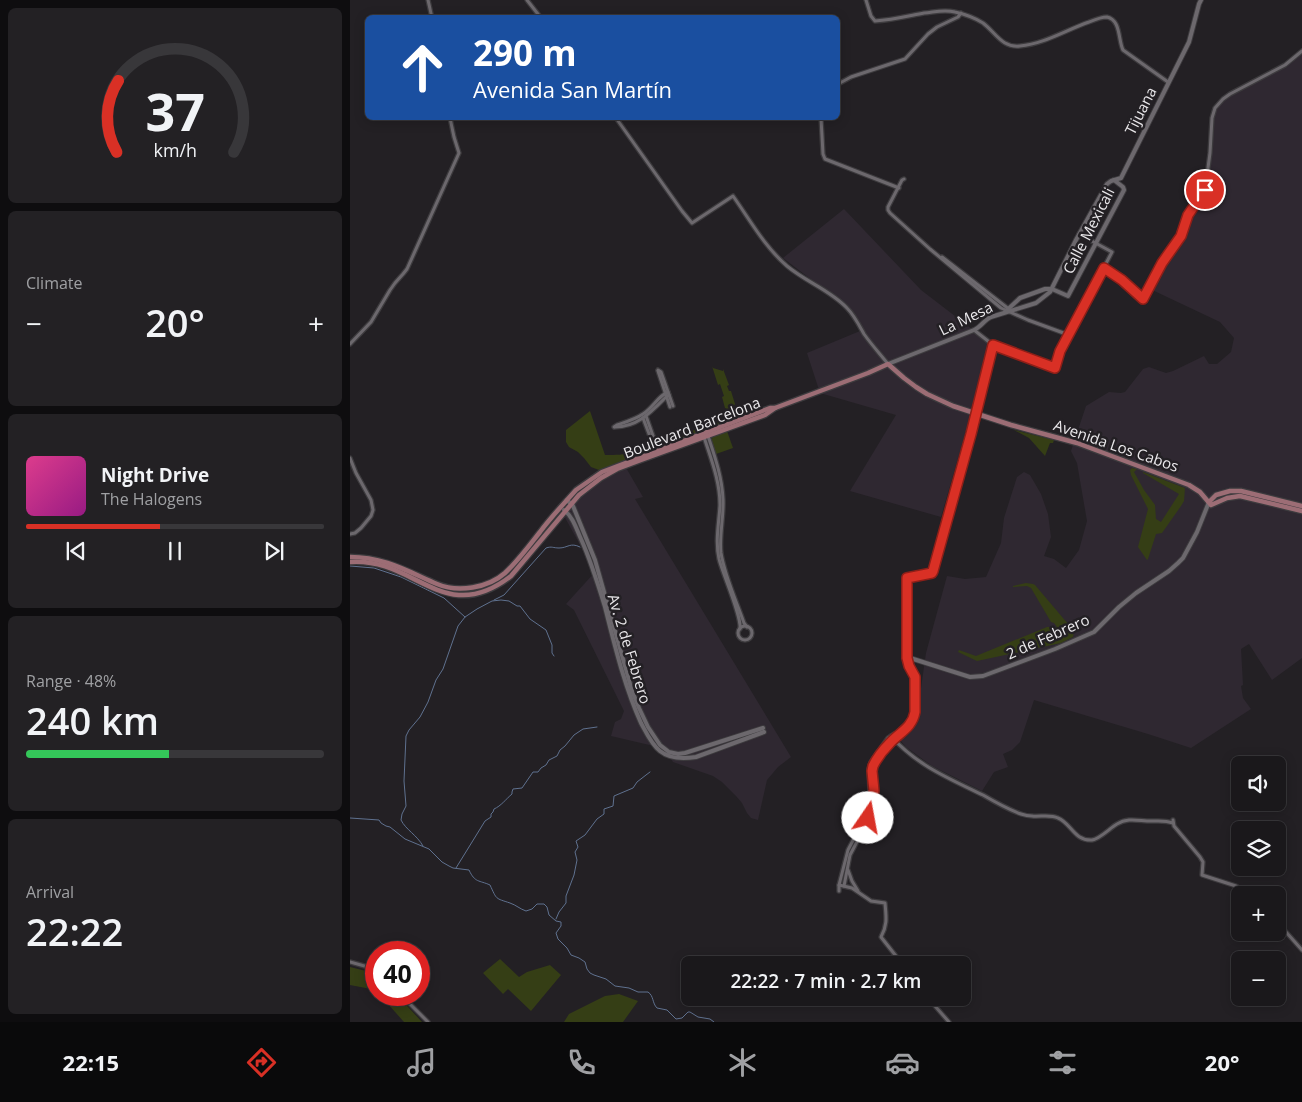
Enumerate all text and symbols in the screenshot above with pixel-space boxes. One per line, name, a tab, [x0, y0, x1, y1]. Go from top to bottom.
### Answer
text: 290 m	[473, 29, 577, 76]
icon: ahead	[390, 35, 455, 100]
text: Avenida San Martín	[473, 74, 672, 104]
text: 37	[145, 75, 205, 146]
street label: Tijuana	[1120, 83, 1161, 138]
text: km/h	[153, 138, 197, 162]
pin	[1184, 169, 1226, 211]
icon: arrive	[1191, 176, 1219, 204]
street label: Calle Mexicali	[1058, 184, 1118, 277]
text: Climate	[26, 272, 83, 294]
text: 20°	[145, 296, 205, 348]
street label: La Mesa	[935, 297, 996, 340]
text: −	[26, 304, 42, 342]
text: +	[308, 304, 324, 342]
street label: Boulevard Barcelona	[620, 392, 763, 462]
street label: Avenida Los Cabos	[1051, 414, 1181, 476]
text: Night Drive	[101, 462, 209, 488]
text: The Halogens	[101, 488, 202, 510]
icon: previous	[62, 537, 90, 565]
icon: pause	[161, 537, 189, 565]
icon: next	[260, 537, 288, 565]
street label: Av. 2 de Febrero	[604, 591, 656, 706]
street label: 2 de Febrero	[1003, 609, 1092, 663]
text: Range · 48%	[26, 670, 116, 692]
text: 240 km	[26, 694, 159, 746]
map controls	[1231, 756, 1286, 1006]
button: sound	[1231, 756, 1286, 811]
position arrow	[841, 791, 893, 843]
button: layers	[1231, 821, 1286, 876]
text: Arrival	[26, 881, 74, 903]
button: +	[1231, 886, 1286, 941]
text: 22:22	[26, 905, 123, 957]
speed limit sign: 40	[365, 941, 430, 1006]
button: −	[1231, 951, 1286, 1006]
text: 22:22 · 7 min · 2.7 km	[731, 968, 921, 994]
icon: directions	[244, 1045, 279, 1080]
icon: music	[404, 1045, 439, 1080]
icon: phone	[564, 1045, 599, 1080]
icon: climate	[725, 1045, 760, 1080]
icon: car	[885, 1045, 920, 1080]
icon: filters	[1045, 1045, 1080, 1080]
text: 22:15	[63, 1047, 119, 1077]
text: 20°	[1205, 1047, 1239, 1077]

